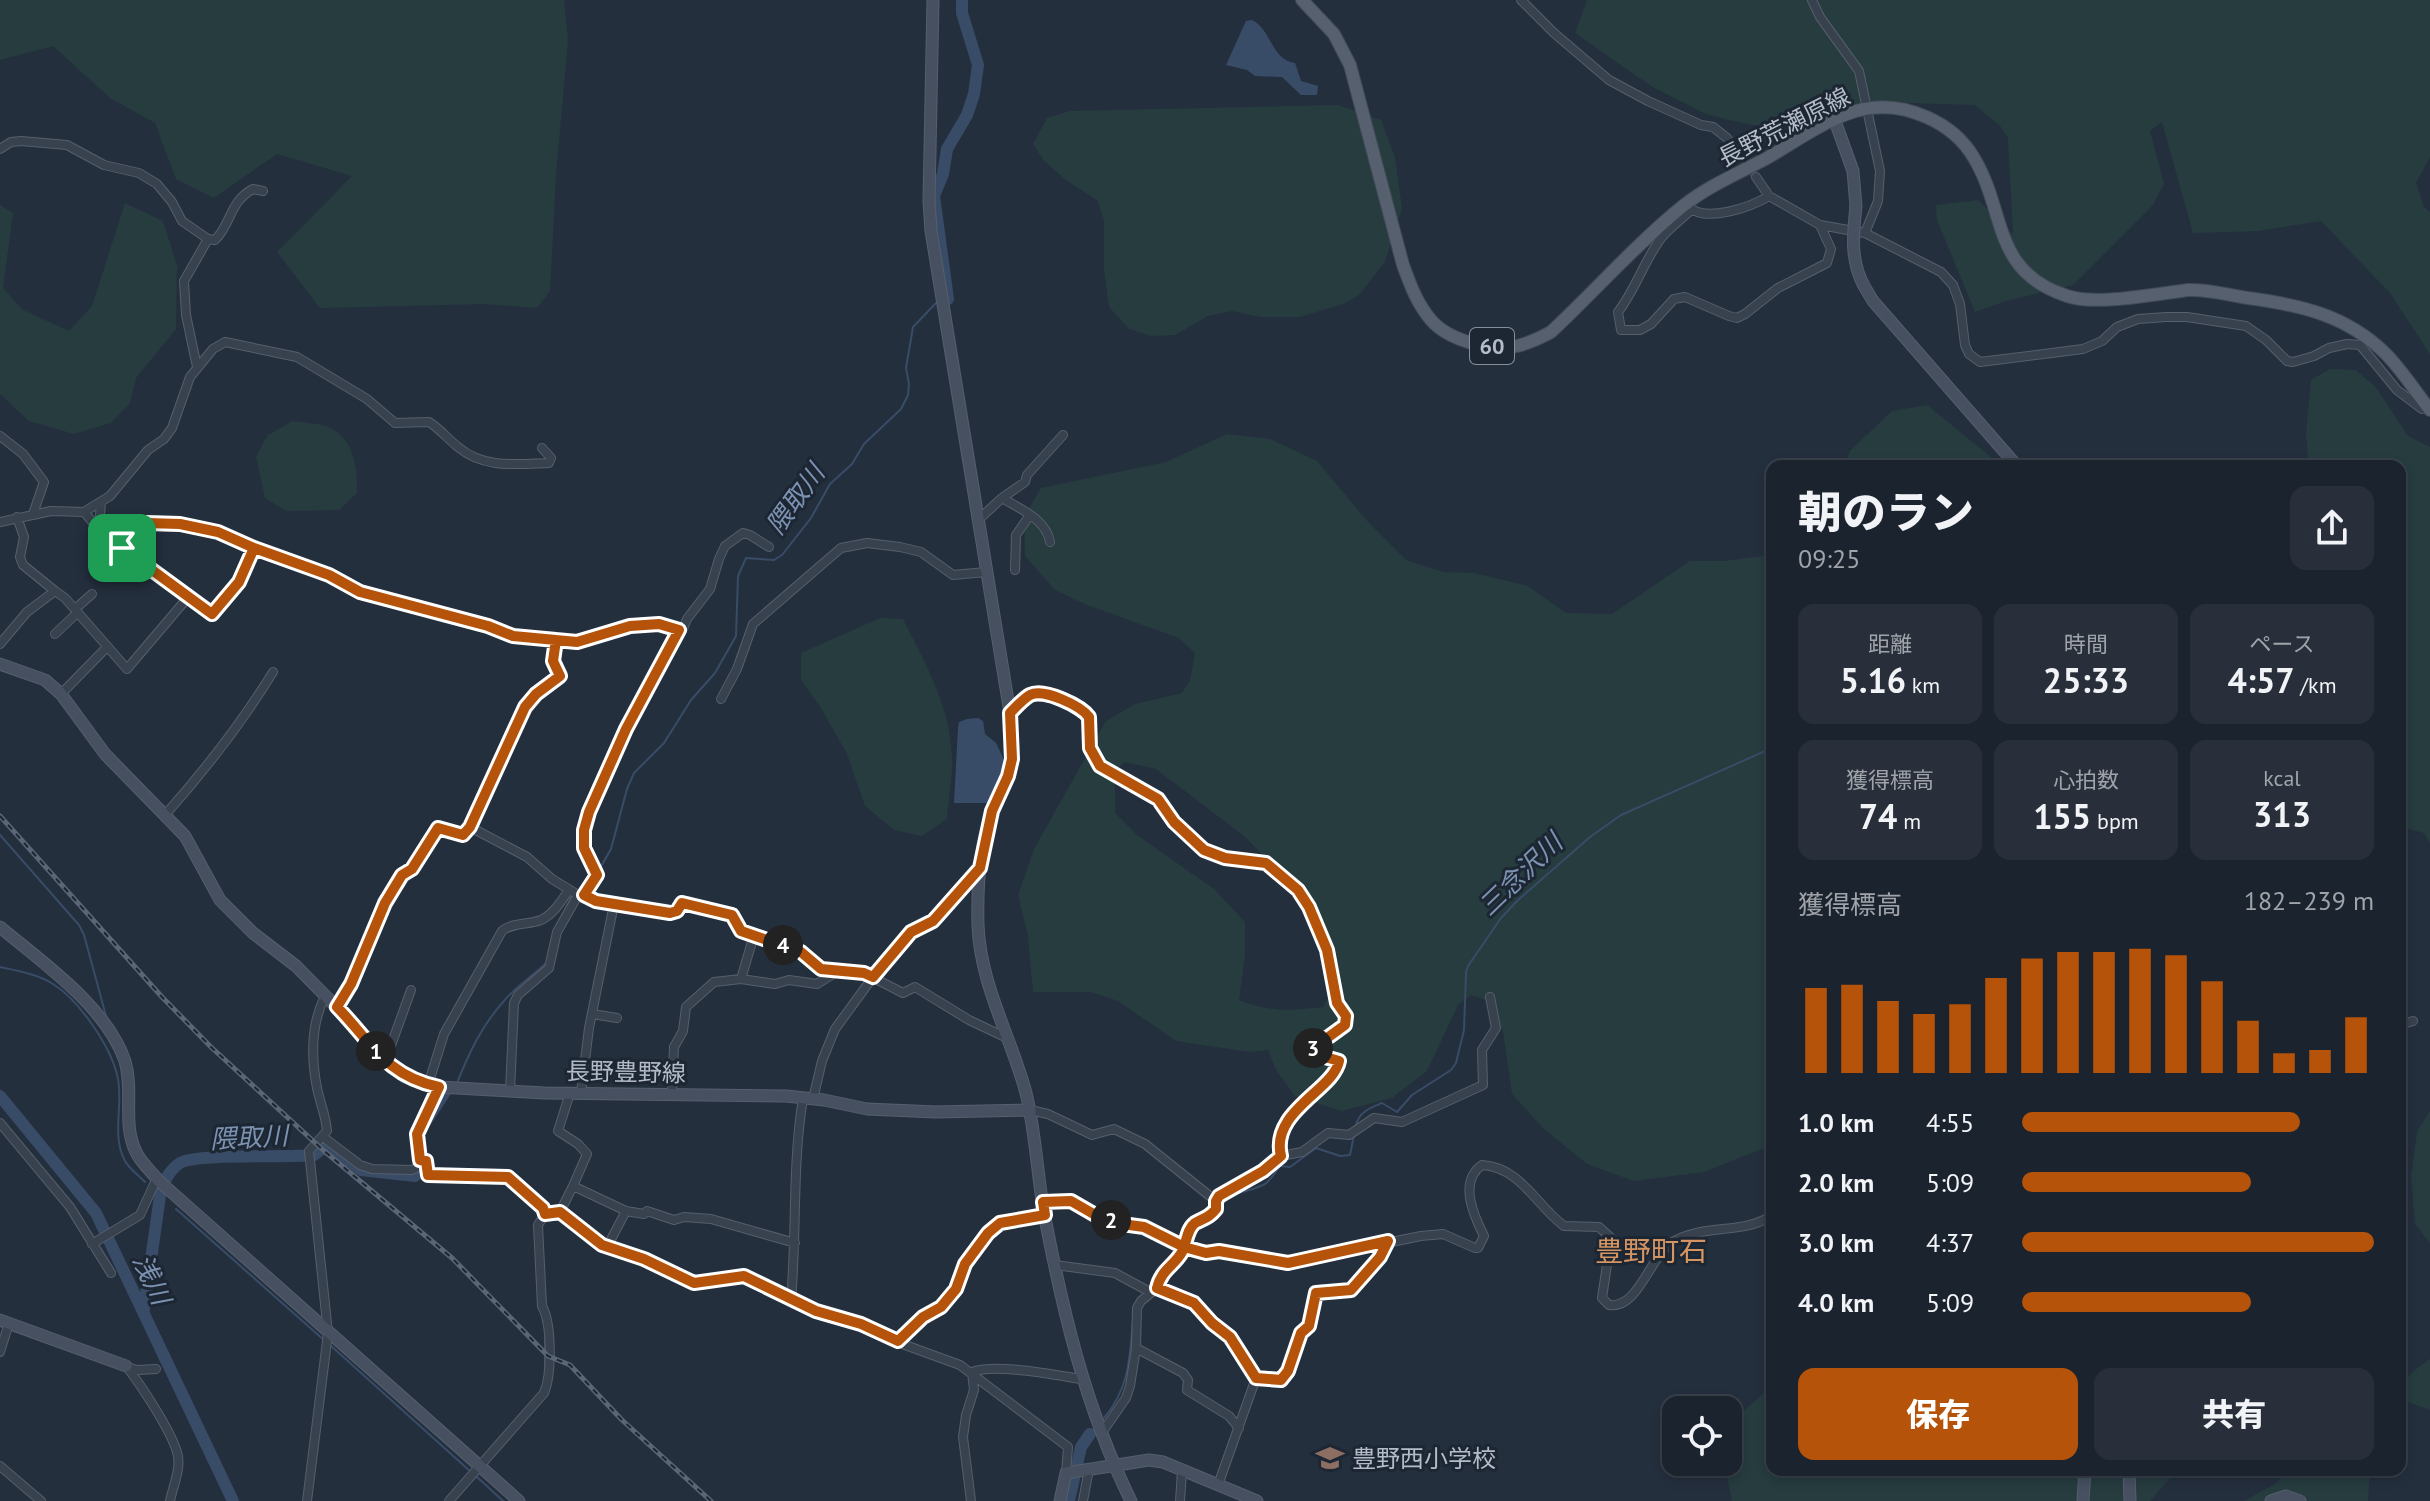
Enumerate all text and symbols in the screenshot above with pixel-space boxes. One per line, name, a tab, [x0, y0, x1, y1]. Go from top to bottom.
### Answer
street label: 長野荒瀬原線	[1713, 81, 1855, 173]
road number: 60	[1470, 328, 1514, 364]
water label: 隈取川	[759, 455, 833, 540]
text: 朝のラン	[1798, 483, 1974, 540]
button: share	[2290, 486, 2374, 570]
pin	[88, 514, 156, 582]
icon: arrive	[100, 526, 144, 570]
text: 09:25	[1798, 542, 1860, 575]
text: 距離	[1868, 630, 1912, 658]
text: 時間	[2064, 630, 2108, 658]
text: ペース	[2250, 630, 2314, 658]
text: 5.16	[1840, 658, 1906, 702]
text: 25:33	[2043, 658, 2129, 702]
text: 4:57	[2227, 658, 2294, 702]
text: km	[1906, 671, 1940, 699]
text: /km	[2294, 671, 2337, 699]
text: kcal	[2263, 764, 2301, 792]
text: 獲得標高	[1846, 766, 1934, 794]
text: 心拍数	[2053, 766, 2119, 794]
text: 313	[2253, 792, 2311, 836]
text: 74	[1859, 794, 1897, 838]
text: 155	[2033, 794, 2091, 838]
text: m	[1897, 807, 1921, 835]
text: bpm	[2091, 807, 2139, 835]
water label: 三念沢川	[1471, 824, 1571, 922]
text: 182–239 m	[2244, 884, 2374, 917]
text: 獲得標高	[1798, 888, 1902, 921]
pin: 4	[763, 925, 803, 965]
text: 4	[777, 931, 789, 959]
pin: 3	[1293, 1028, 1333, 1068]
pin: 1	[356, 1031, 396, 1071]
text: 3	[1307, 1034, 1319, 1062]
text: 1	[370, 1037, 382, 1065]
street label: 長野豊野線	[566, 1055, 686, 1089]
text: 1.0 km	[1798, 1106, 1874, 1139]
text: 4:55	[1926, 1106, 1974, 1139]
water label: 隈取川	[209, 1118, 292, 1156]
text: 2.0 km	[1798, 1166, 1874, 1199]
text: 5:09	[1926, 1166, 1974, 1199]
pin: 2	[1091, 1200, 1131, 1240]
text: 2	[1105, 1206, 1117, 1234]
text: 3.0 km	[1798, 1226, 1874, 1259]
text: 4:37	[1926, 1226, 1974, 1259]
district label: 豊野町石	[1595, 1232, 1707, 1269]
water label: 浅川	[126, 1248, 179, 1312]
text: 4.0 km	[1798, 1286, 1874, 1319]
text: 5:09	[1926, 1286, 1974, 1319]
button: 保存	[1798, 1368, 2078, 1460]
button: 共有	[2094, 1368, 2374, 1460]
map controls	[1662, 1396, 1742, 1476]
button: locate	[1662, 1396, 1742, 1476]
school or university icon: 豊野西小学校	[1315, 1443, 1345, 1473]
place label: 豊野西小学校	[1352, 1443, 1496, 1474]

